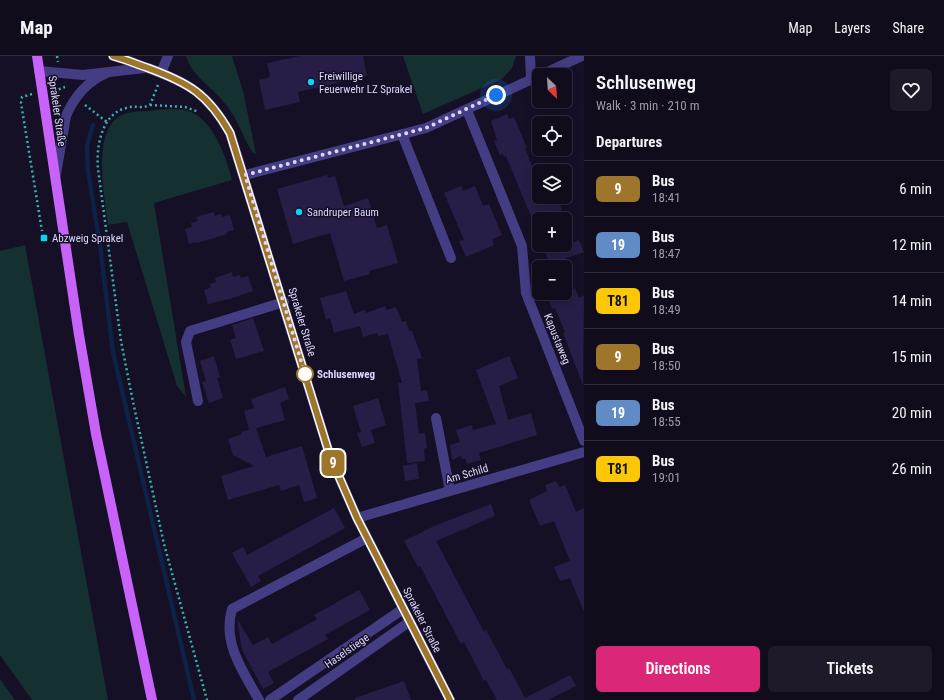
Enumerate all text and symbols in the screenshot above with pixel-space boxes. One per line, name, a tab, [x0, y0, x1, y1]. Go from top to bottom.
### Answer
text: Map	[20, 16, 53, 39]
text: Map	[788, 20, 812, 36]
text: Layers	[834, 20, 871, 36]
text: Share	[893, 20, 924, 36]
north arrow	[532, 68, 572, 108]
map controls	[532, 68, 572, 300]
button: heart	[890, 69, 932, 111]
place label: Freiwillige Feuerwehr LZ Sprakel	[319, 70, 412, 96]
text: Schlusenweg	[596, 71, 696, 94]
street label: Sprakeler Straße	[46, 75, 68, 147]
marker: Freiwillige Feuerwehr LZ Sprakel	[306, 77, 316, 87]
your location	[486, 85, 506, 105]
text: Walk · 3 min · 210 m	[596, 98, 700, 113]
button: locate	[532, 116, 572, 156]
text: Departures	[596, 133, 662, 151]
button: layers	[532, 164, 572, 204]
text: Bus	[652, 172, 675, 190]
text: 6 min	[899, 180, 932, 198]
text: 9	[614, 181, 622, 197]
text: 18:41	[652, 190, 681, 205]
place label: Sandruper Baum	[307, 206, 379, 219]
marker: Sandruper Baum	[294, 207, 304, 217]
button: +	[532, 212, 572, 252]
text: Bus	[652, 228, 675, 246]
place label: Abzweig Sprakel	[52, 232, 123, 245]
marker: Abzweig Sprakel	[39, 233, 49, 243]
text: 12 min	[892, 236, 932, 254]
text: 19	[611, 237, 625, 253]
text: 18:47	[652, 246, 681, 261]
button: −	[532, 260, 572, 300]
text: Bus	[652, 284, 675, 302]
street label: Sprakeler Straße	[285, 286, 319, 358]
text: 14 min	[892, 292, 932, 310]
text: T81	[607, 293, 629, 309]
text: 18:49	[652, 302, 681, 317]
street label: Kapustaweg	[541, 312, 573, 366]
text: Bus	[652, 340, 675, 358]
text: 15 min	[892, 348, 932, 366]
text: 9	[614, 349, 622, 365]
text: 18:50	[652, 358, 681, 373]
marker: Schlusenweg	[296, 365, 314, 383]
place label: Schlusenweg	[317, 368, 375, 381]
text: Bus	[652, 396, 675, 414]
text: 20 min	[892, 404, 932, 422]
text: 19	[611, 405, 625, 421]
text: 18:55	[652, 414, 681, 429]
line badge: 9	[320, 450, 346, 476]
text: Bus	[652, 452, 675, 470]
text: 9	[329, 455, 337, 471]
text: 26 min	[892, 460, 932, 478]
text: T81	[607, 461, 629, 477]
street label: Am Schild	[444, 462, 490, 486]
text: 19:01	[652, 470, 681, 485]
street label: Sprakeler Straße	[400, 585, 444, 655]
street label: Haselstiege	[322, 631, 372, 671]
button: Directions	[596, 646, 760, 692]
button: Tickets	[768, 646, 932, 692]

